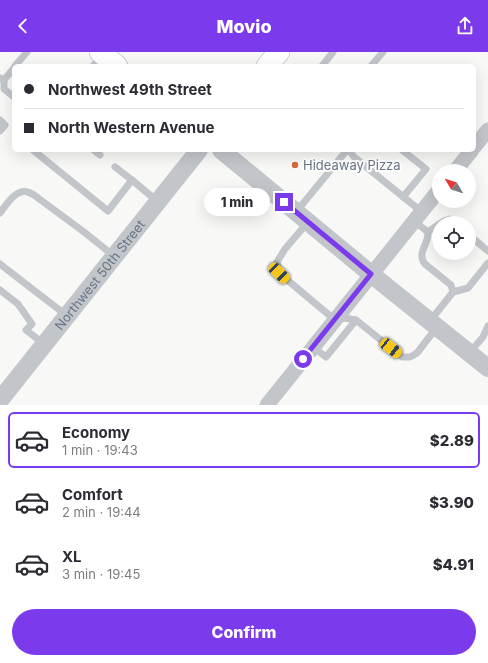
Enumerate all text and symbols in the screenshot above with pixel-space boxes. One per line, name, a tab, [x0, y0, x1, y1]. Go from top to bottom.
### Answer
icon: back	[12, 15, 34, 37]
icon: share	[454, 15, 476, 37]
text: Movio	[216, 16, 272, 37]
text: Northwest 49th Street	[48, 80, 212, 99]
text: North Western Avenue	[48, 118, 214, 137]
place label: Hideaway Pizza	[303, 157, 401, 173]
marker: Hideaway Pizza	[290, 160, 300, 170]
north arrow	[432, 164, 476, 208]
map controls	[432, 164, 476, 260]
callout: 1 min	[204, 188, 270, 216]
route end	[275, 193, 293, 211]
text: 1 min	[221, 194, 253, 210]
button: locate	[432, 216, 476, 260]
street label: Northwest 50th Street	[51, 217, 148, 333]
car	[266, 260, 292, 286]
car	[378, 336, 404, 360]
route start	[294, 350, 312, 368]
icon: car	[14, 422, 50, 458]
text: Economy	[62, 423, 130, 442]
text: $2.89	[430, 431, 474, 450]
text: 1 min · 19:43	[62, 442, 138, 458]
icon: car	[14, 484, 50, 520]
text: Comfort	[62, 485, 123, 504]
text: $3.90	[429, 493, 474, 512]
text: 2 min · 19:44	[62, 504, 141, 520]
icon: car	[14, 546, 50, 582]
text: XL	[62, 547, 82, 566]
text: $4.91	[433, 555, 474, 574]
text: 3 min · 19:45	[62, 566, 140, 582]
button: Confirm	[12, 609, 476, 655]

